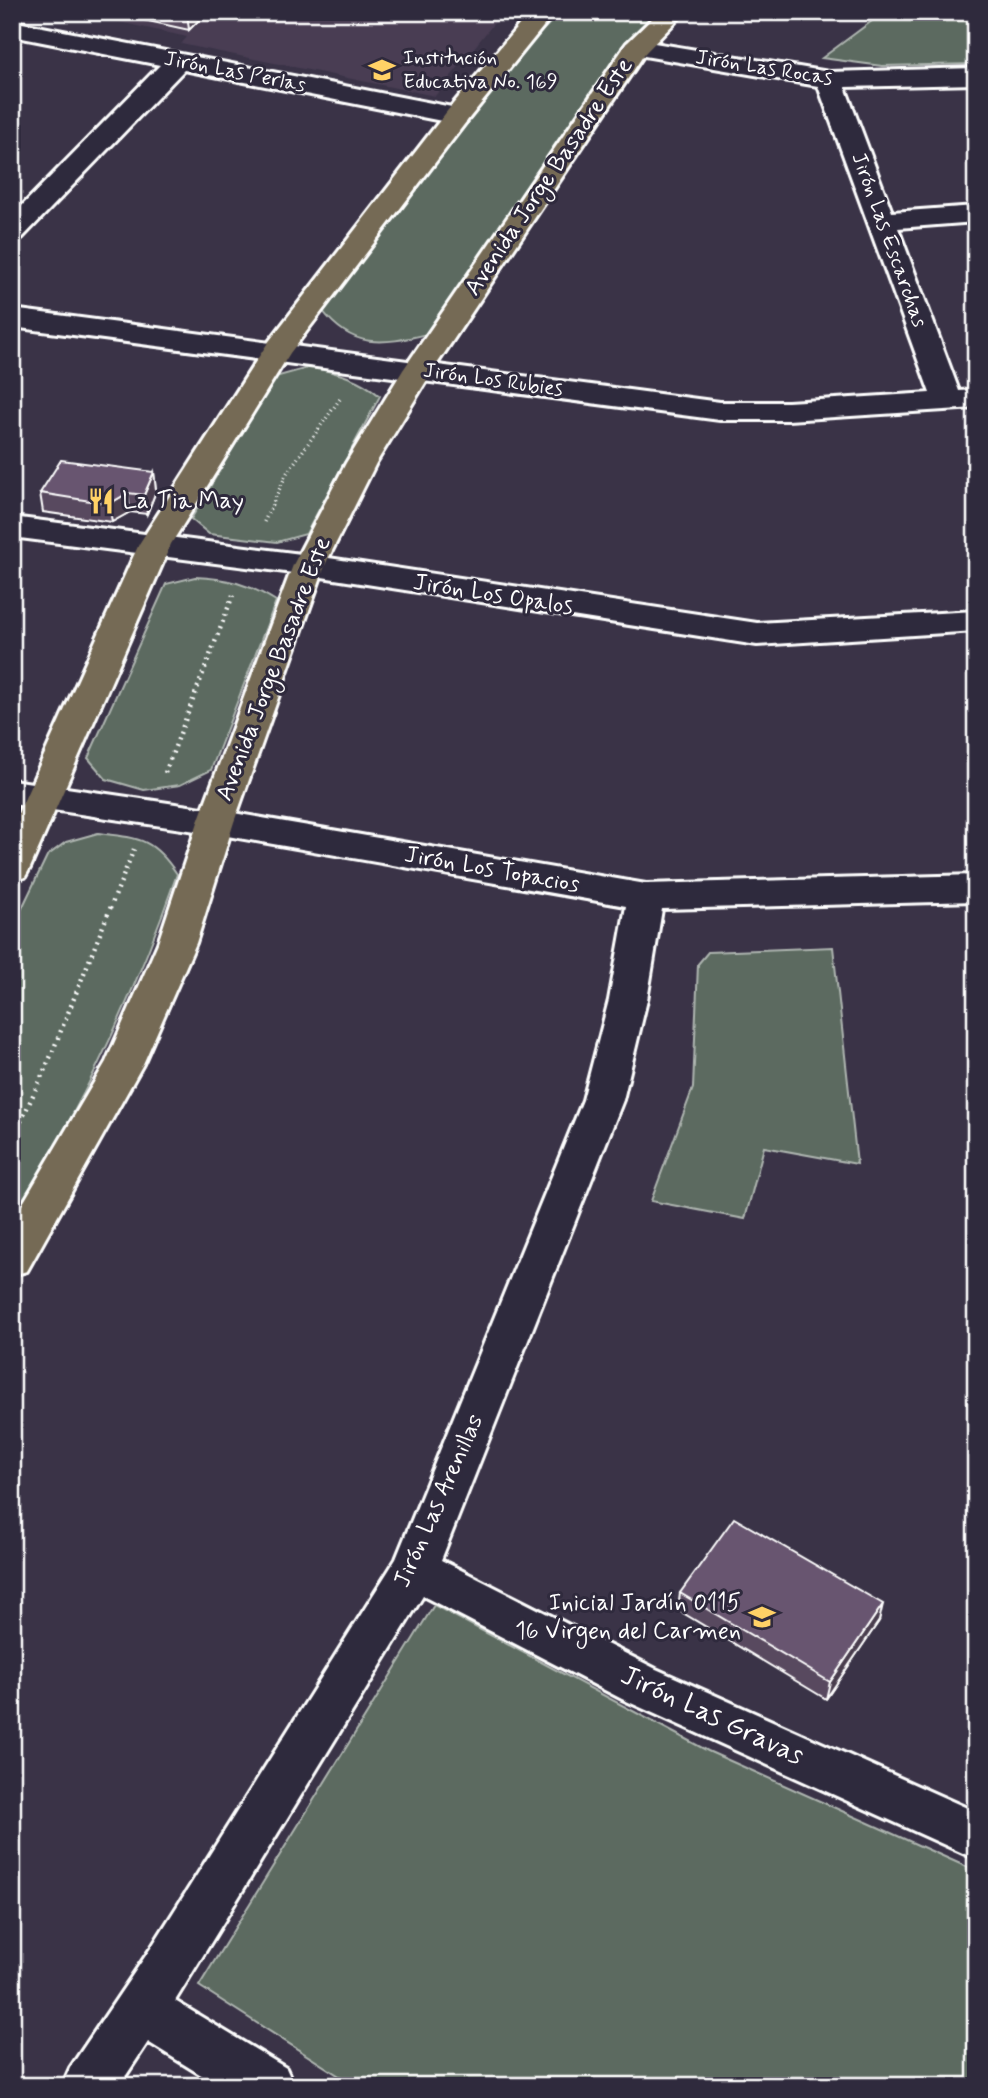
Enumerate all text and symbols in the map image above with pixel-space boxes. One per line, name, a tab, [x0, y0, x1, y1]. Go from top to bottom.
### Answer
street label: Jirón Las Rocas	[694, 43, 834, 93]
place label: Institución Educativa No. 169	[403, 44, 558, 96]
street label: Jirón Las Perlas	[162, 45, 308, 99]
street label: Avenida Jorge Basadre Este	[458, 52, 642, 303]
school or university icon: Institución Educativa No. 169	[367, 55, 397, 85]
street label: Jirón Las Escarchas	[844, 149, 934, 331]
street label: Jirón Los Rubies	[421, 356, 565, 404]
restaurant icon: La Tia May	[86, 486, 116, 516]
place label: La Tia May	[122, 486, 244, 517]
street label: Avenida Jorge Basadre Este	[209, 532, 341, 806]
street label: Jirón Los Opalos	[411, 567, 575, 623]
street label: Jirón Los Topacios	[402, 839, 583, 901]
street label: Jirón Las Arenillas	[387, 1409, 491, 1593]
place label: Inicial Jardín 0115 16 Virgen del Carmen	[515, 1588, 741, 1649]
school or university icon: Inicial Jardín 0115 16 Virgen del Carmen	[747, 1602, 777, 1632]
street label: Jirón Las Gravas	[614, 1657, 810, 1775]

